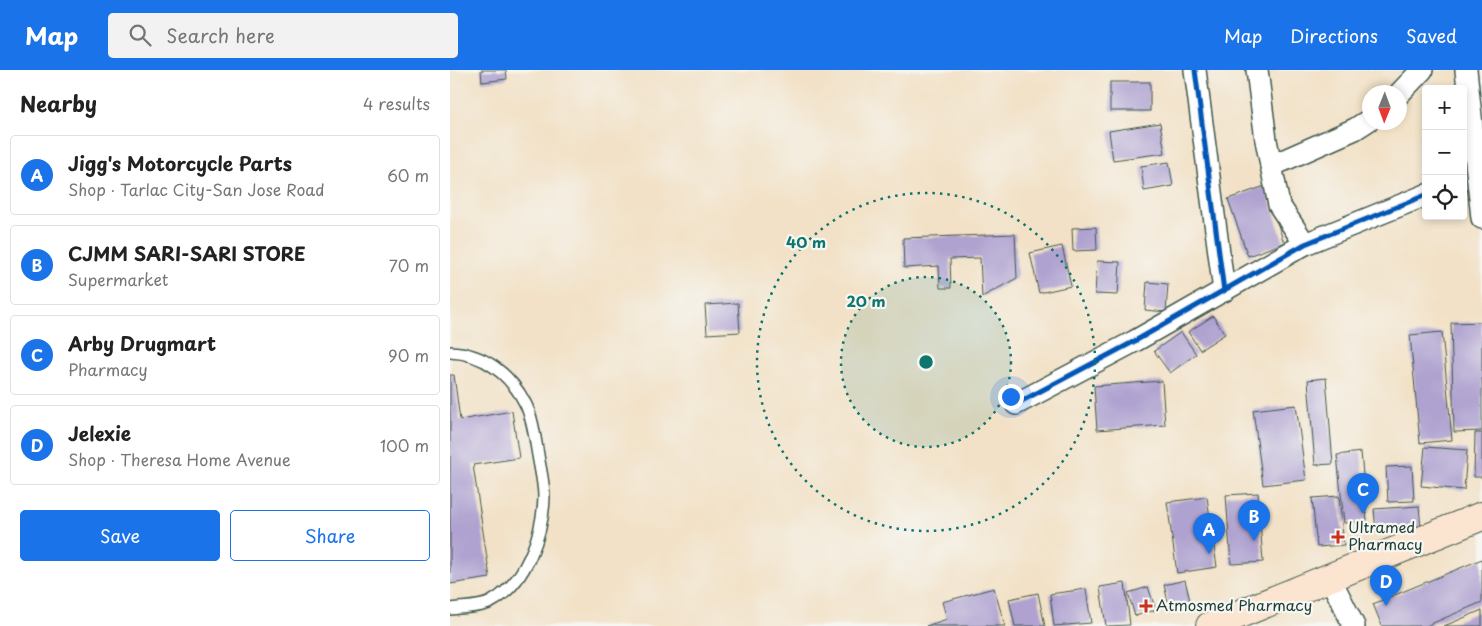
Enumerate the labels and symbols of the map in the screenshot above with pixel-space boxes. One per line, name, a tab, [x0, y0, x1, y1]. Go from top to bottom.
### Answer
north arrow	[1362, 85, 1407, 130]
text: 40 m	[786, 230, 826, 253]
text: 20 m	[847, 289, 885, 312]
centre of rings	[917, 353, 935, 371]
your location	[998, 384, 1024, 410]
pin: C	[1347, 473, 1379, 514]
pin: B	[1238, 500, 1270, 541]
pin: A	[1193, 513, 1225, 554]
place label: Ultramed Pharmacy	[1348, 515, 1423, 555]
marker: Ultramed Pharmacy	[1332, 531, 1344, 543]
pin: D	[1370, 565, 1402, 606]
place label: Atmosmed Pharmacy	[1156, 593, 1312, 616]
marker: Atmosmed Pharmacy	[1140, 600, 1152, 612]

